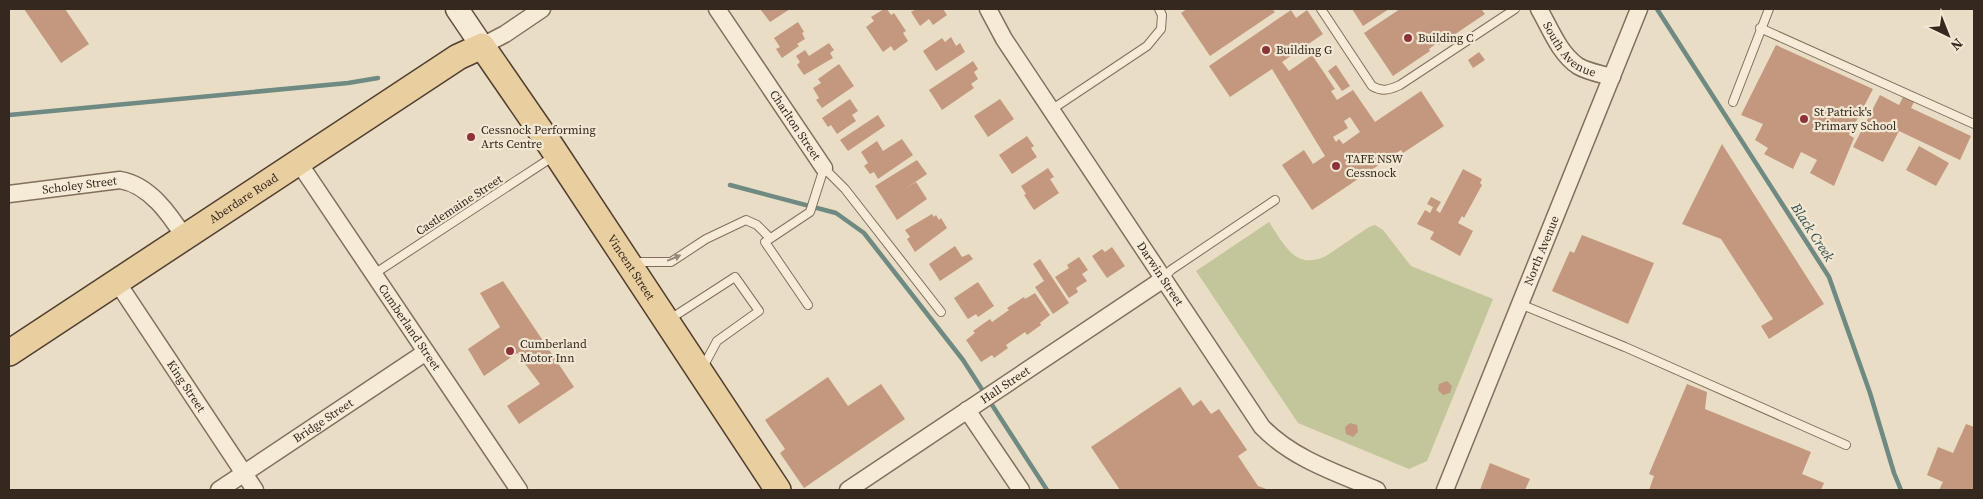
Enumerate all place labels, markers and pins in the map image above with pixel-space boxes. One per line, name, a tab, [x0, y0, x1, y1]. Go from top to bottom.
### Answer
place label: Building C	[1418, 30, 1474, 46]
marker: Building C	[1402, 32, 1414, 44]
place label: Building G	[1276, 42, 1332, 58]
marker: Building G	[1260, 44, 1272, 56]
place label: St Patrick's Primary School	[1814, 104, 1897, 134]
marker: St Patrick's Primary School	[1798, 113, 1810, 125]
place label: Cessnock Performing Arts Centre	[481, 122, 596, 152]
marker: Cessnock Performing Arts Centre	[465, 131, 477, 143]
place label: TAFE NSW Cessnock	[1346, 151, 1404, 181]
marker: TAFE NSW Cessnock	[1330, 160, 1342, 172]
place label: Cumberland Motor Inn	[520, 336, 587, 366]
marker: Cumberland Motor Inn	[504, 345, 516, 357]

